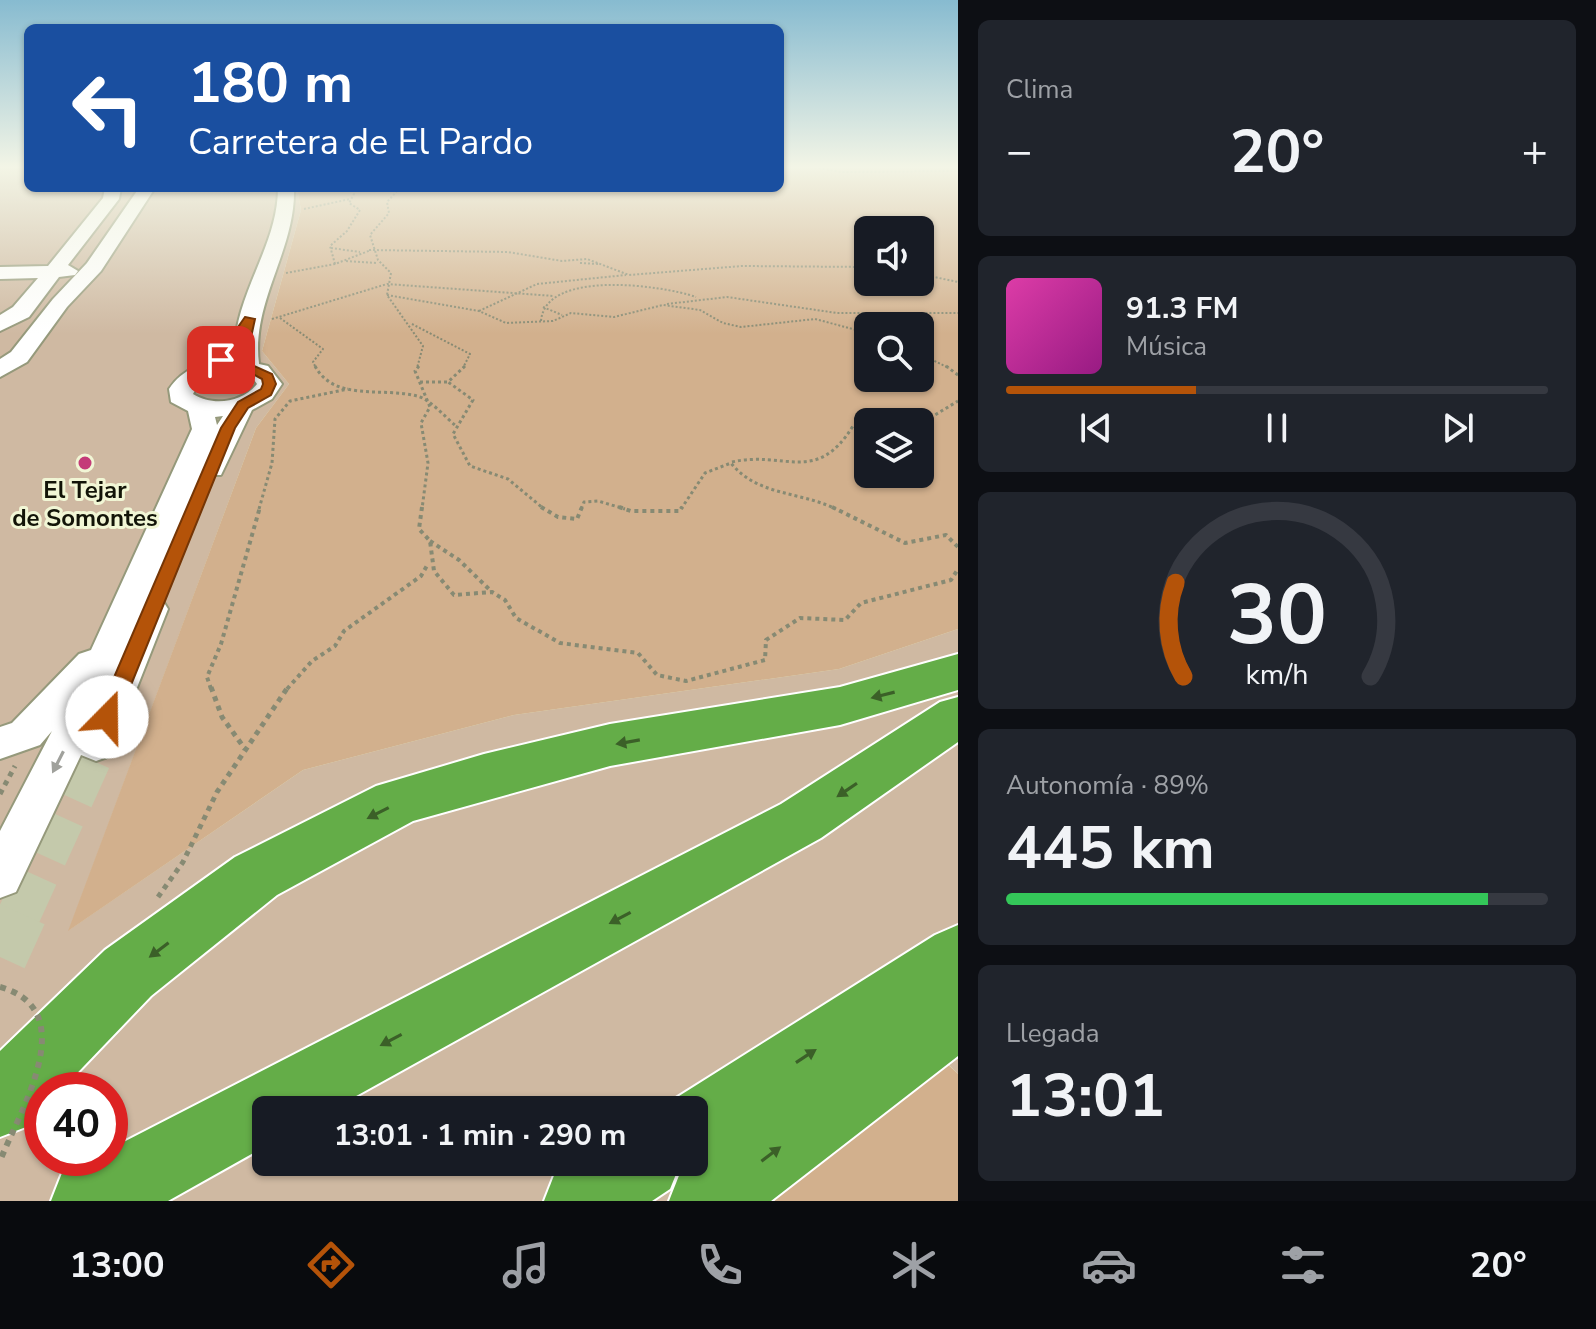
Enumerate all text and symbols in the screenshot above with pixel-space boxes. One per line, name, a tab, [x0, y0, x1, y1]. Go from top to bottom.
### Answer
text: 180 m	[188, 45, 353, 122]
icon: left	[56, 56, 160, 160]
text: Clima	[1006, 72, 1073, 107]
text: 20°	[1230, 111, 1324, 193]
text: Carretera de El Pardo	[188, 118, 533, 167]
text: −	[1006, 122, 1032, 182]
text: +	[1522, 122, 1548, 182]
map controls	[854, 216, 934, 488]
button: sound	[854, 216, 934, 296]
text: 91.3 FM	[1126, 288, 1238, 329]
button: search	[854, 312, 934, 392]
pin	[187, 326, 255, 394]
text: Música	[1126, 329, 1207, 364]
icon: arrive	[199, 338, 243, 382]
icon: previous	[1074, 406, 1118, 450]
icon: pause	[1255, 406, 1299, 450]
icon: next	[1436, 406, 1480, 450]
button: layers	[854, 408, 934, 488]
marker: El Tejar de Somontes	[76, 454, 94, 472]
place label: El Tejar de Somontes	[12, 474, 158, 534]
text: 30	[1227, 558, 1327, 671]
text: km/h	[1246, 655, 1308, 694]
position arrow	[65, 675, 149, 759]
one-way arrow	[871, 689, 896, 702]
one-way arrow	[615, 736, 640, 748]
one-way arrow	[51, 751, 64, 774]
text: Autonomía · 89%	[1006, 768, 1209, 803]
one-way arrow	[836, 783, 857, 798]
one-way arrow	[367, 806, 390, 819]
text: 445 km	[1006, 807, 1215, 889]
one-way arrow	[609, 910, 631, 924]
one-way arrow	[148, 941, 169, 957]
text: Llegada	[1006, 1016, 1099, 1051]
one-way arrow	[380, 1033, 402, 1047]
one-way arrow	[796, 1049, 817, 1064]
text: 13:01	[1006, 1055, 1165, 1137]
speed limit sign: 40	[24, 1072, 128, 1176]
text: 13:01 · 1 min · 290 m	[334, 1115, 626, 1156]
one-way arrow	[761, 1147, 781, 1163]
icon: directions	[303, 1237, 359, 1293]
icon: music	[498, 1237, 554, 1293]
icon: phone	[692, 1237, 748, 1293]
icon: climate	[886, 1237, 942, 1293]
icon: car	[1081, 1237, 1137, 1293]
icon: filters	[1275, 1237, 1331, 1293]
text: 13:00	[69, 1241, 165, 1290]
text: 20°	[1470, 1241, 1527, 1290]

